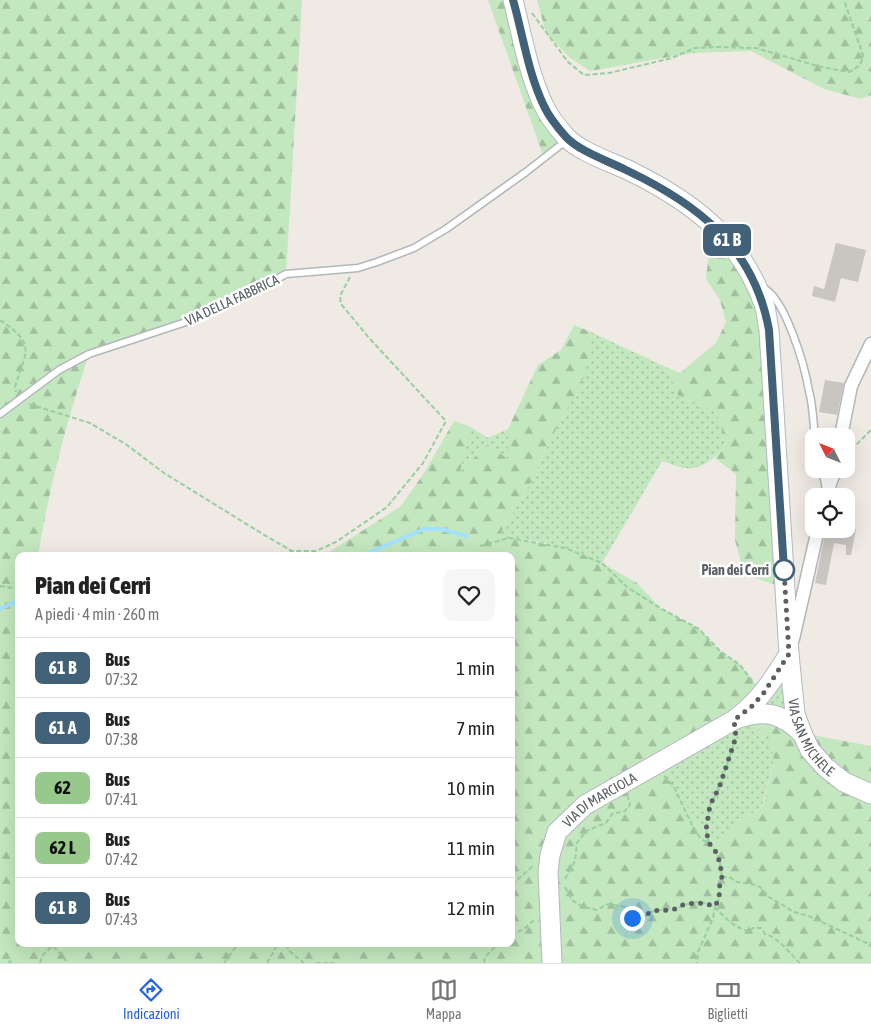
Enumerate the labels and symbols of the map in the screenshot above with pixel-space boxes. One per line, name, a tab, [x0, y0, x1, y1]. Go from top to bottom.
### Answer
line badge: 61 B	[692, 224, 762, 256]
street label: VIA DELLA FABBRICA	[182, 271, 282, 329]
north arrow	[805, 428, 855, 478]
marker: Pian dei Cerri	[773, 559, 795, 581]
place label: Pian dei Cerri	[702, 562, 769, 578]
street label: VIA SAN MICHELE	[785, 698, 838, 779]
street label: VIA DI MARCIOLA	[559, 769, 639, 830]
your location	[620, 906, 645, 931]

